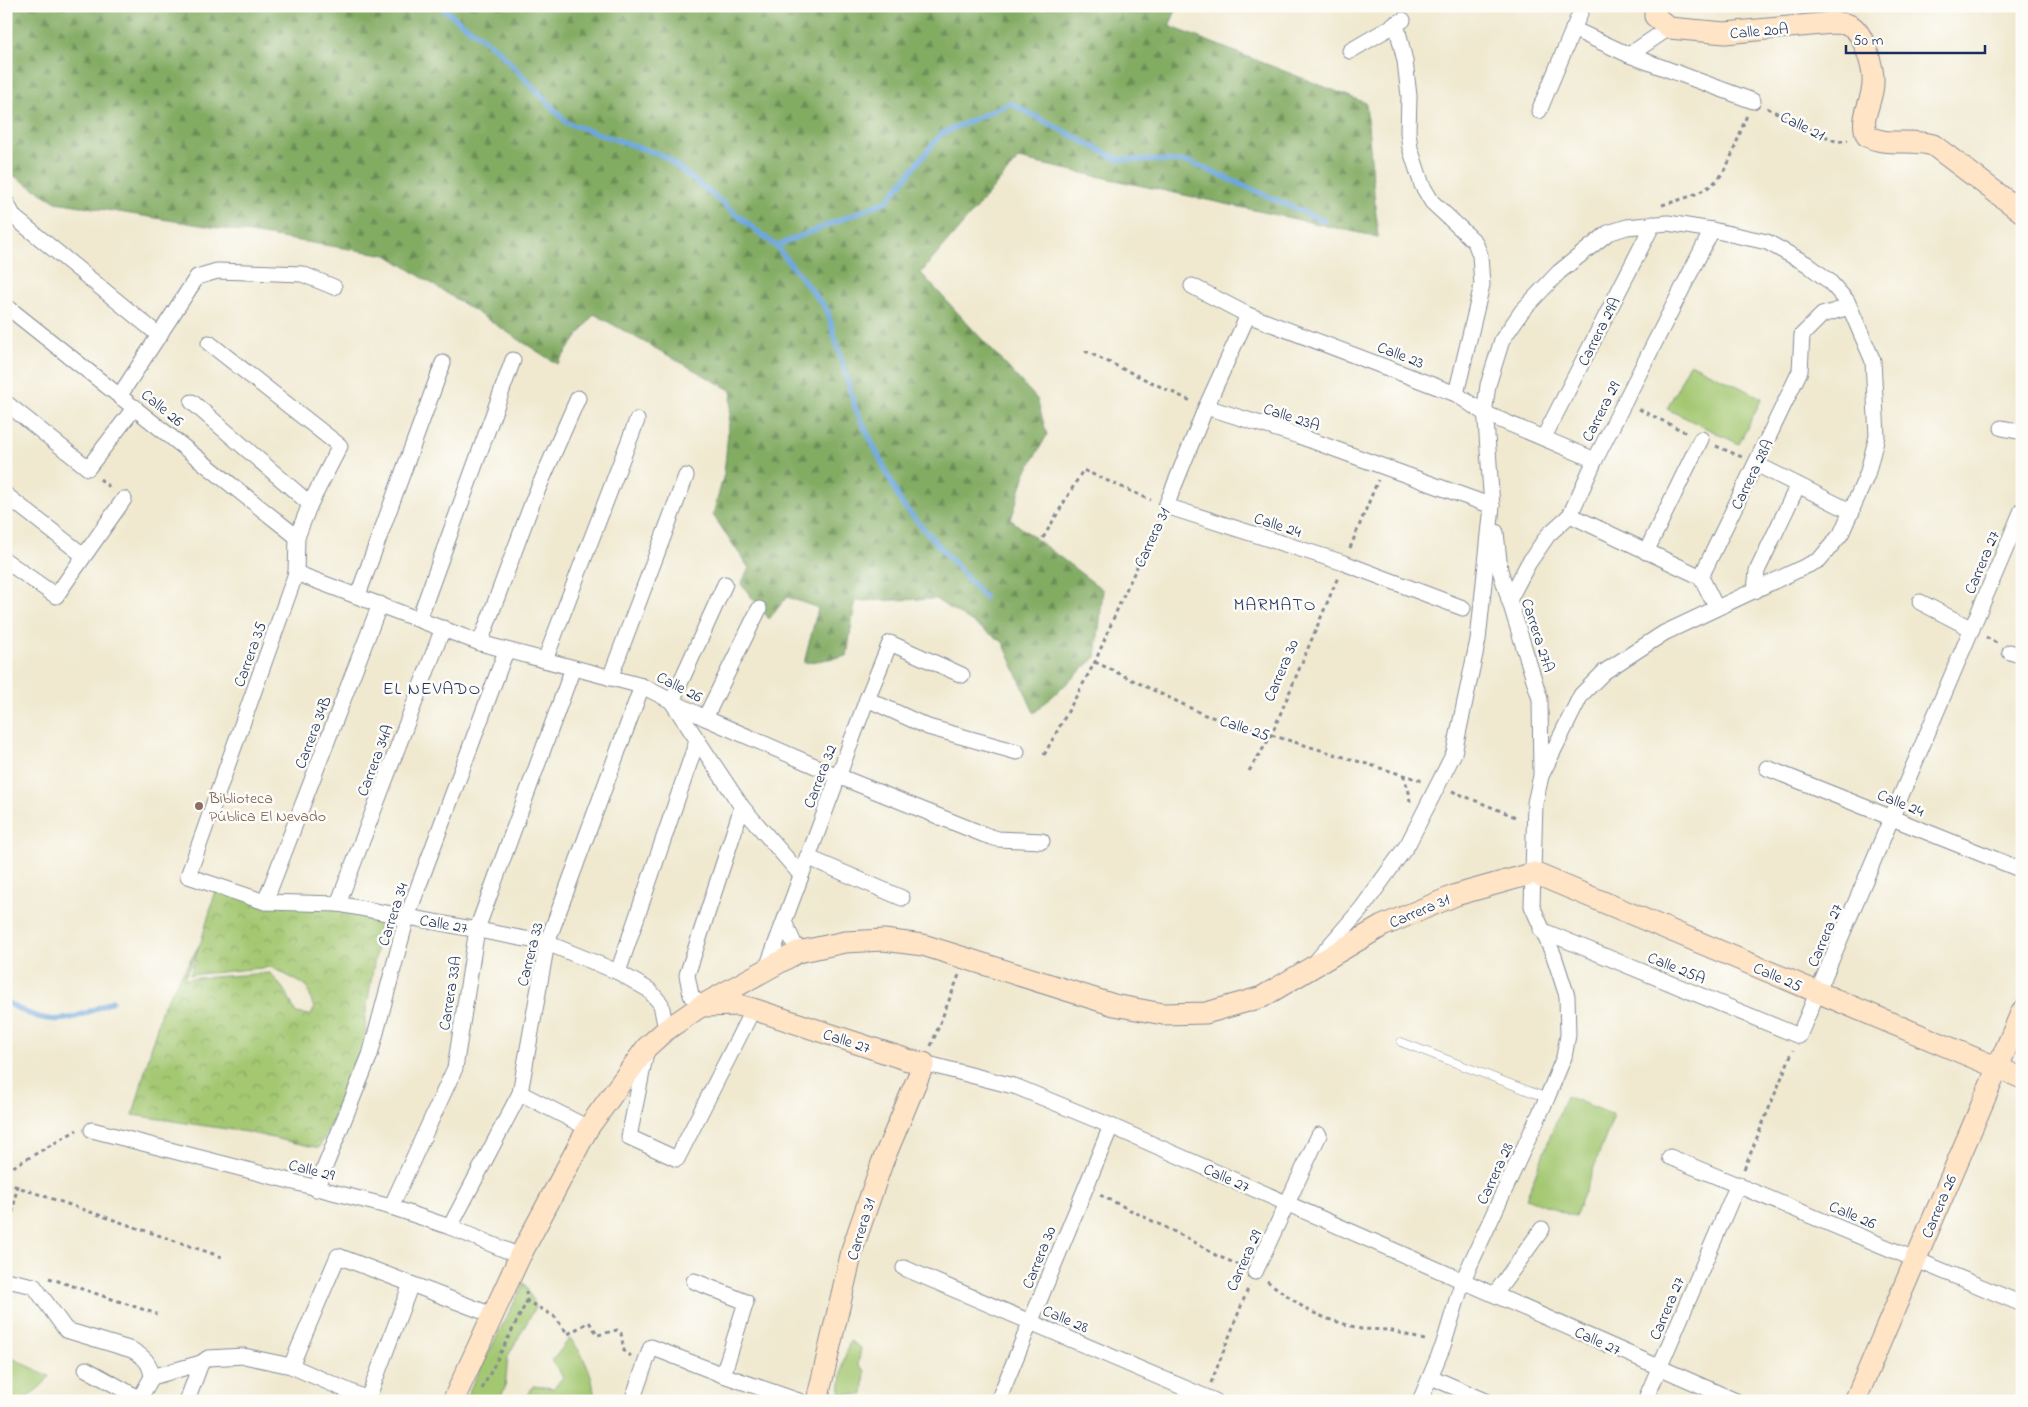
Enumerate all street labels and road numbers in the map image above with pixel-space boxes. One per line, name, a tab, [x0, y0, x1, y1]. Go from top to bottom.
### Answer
street label: Calle 20A	[1729, 17, 1790, 47]
street label: Calle 21	[1776, 106, 1829, 148]
street label: Carrera 29A	[1572, 293, 1628, 371]
street label: Calle 23	[1373, 336, 1427, 376]
street label: Carrera 29	[1576, 377, 1627, 446]
street label: Calle 26	[135, 384, 188, 433]
street label: Calle 23A	[1260, 397, 1323, 438]
street label: Carrera 28A	[1725, 435, 1780, 514]
street label: Carrera 31	[1128, 504, 1177, 572]
street label: Calle 24	[1251, 507, 1305, 545]
street label: Carrera 27	[1959, 527, 2007, 598]
street label: Carrera 27A	[1514, 596, 1560, 676]
street label: Carrera 35	[228, 619, 274, 691]
street label: Carrera 30	[1258, 636, 1306, 706]
street label: Calle 26	[652, 666, 706, 710]
street label: Carrera 34B	[289, 693, 339, 773]
street label: Calle 25	[1216, 710, 1272, 748]
street label: Carrera 34A	[351, 721, 401, 800]
street label: Carrera 32	[798, 741, 844, 812]
street label: Calle 24	[1873, 784, 1928, 824]
street label: Carrera 34	[372, 879, 416, 949]
street label: Carrera 31	[1386, 888, 1454, 935]
street label: Carrera 27	[1802, 900, 1850, 971]
street label: Calle 27	[418, 909, 470, 941]
street label: Carrera 33	[511, 920, 550, 989]
street label: Calle 25A	[1644, 946, 1709, 991]
street label: Carrera 33A	[433, 954, 469, 1032]
street label: Calle 25	[1749, 957, 1805, 999]
street label: Calle 27	[820, 1023, 874, 1061]
street label: Carrera 28	[1471, 1139, 1521, 1209]
street label: Calle 29	[286, 1154, 337, 1188]
street label: Calle 27	[1199, 1158, 1254, 1200]
street label: Carrera 26	[1916, 1171, 1964, 1242]
street label: Calle 26	[1825, 1195, 1879, 1236]
street label: Carrera 31	[841, 1196, 883, 1264]
street label: Carrera 30	[1016, 1223, 1063, 1293]
street label: Carrera 29	[1221, 1226, 1269, 1295]
street label: Carrera 27	[1644, 1273, 1692, 1344]
street label: Calle 28	[1038, 1299, 1092, 1340]
street label: Calle 27	[1570, 1321, 1625, 1363]

